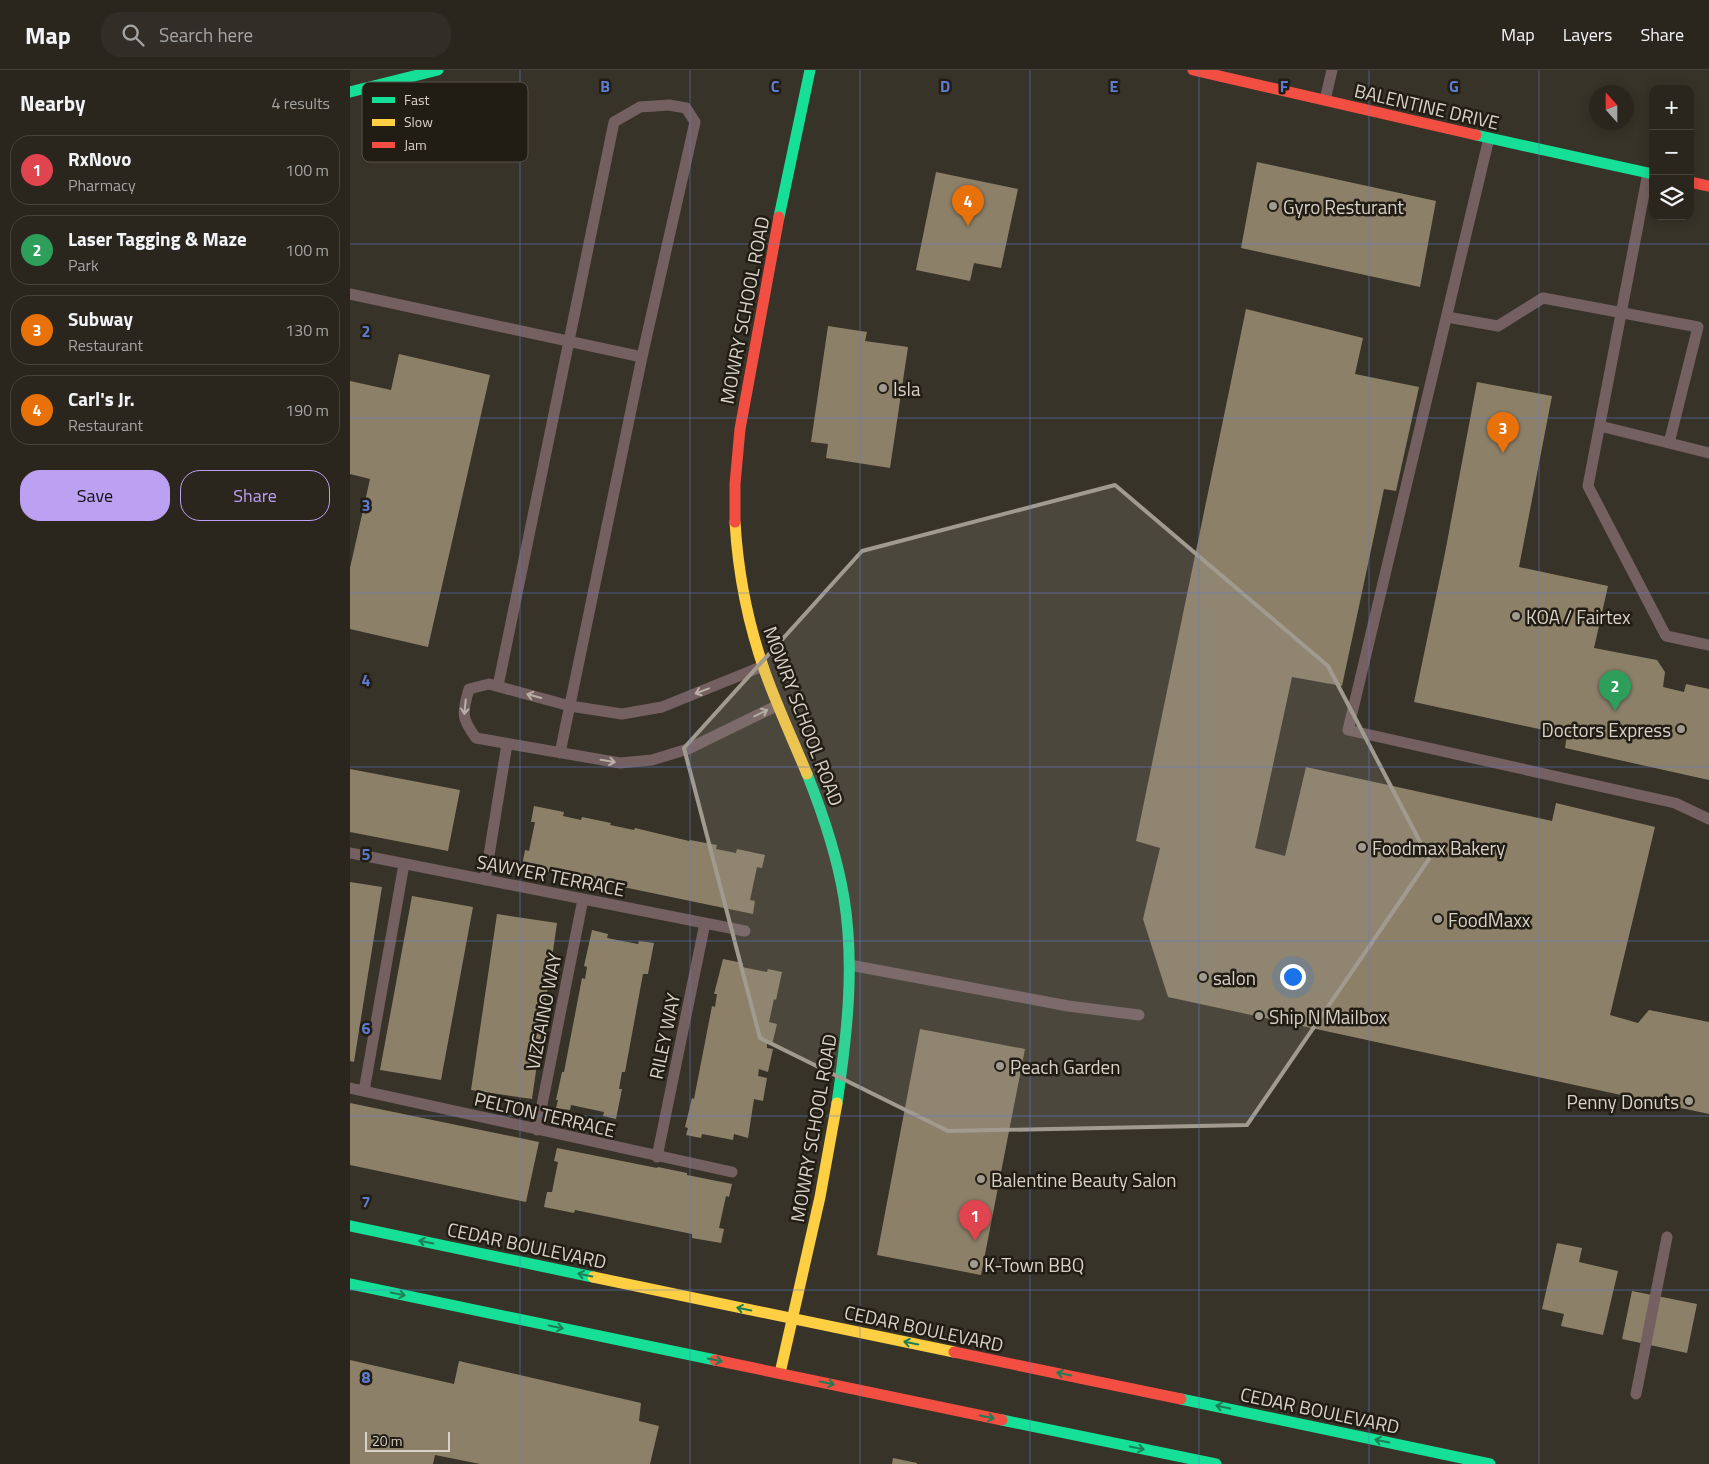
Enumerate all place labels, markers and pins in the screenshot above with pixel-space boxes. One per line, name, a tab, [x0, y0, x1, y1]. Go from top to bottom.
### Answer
pin: 4	[952, 185, 984, 226]
place label: Gyro Resturant	[1283, 192, 1404, 221]
marker: Gyro Resturant	[1267, 200, 1279, 212]
place label: Isla	[893, 374, 921, 403]
marker: Isla	[877, 382, 889, 394]
pin: 3	[1487, 412, 1519, 453]
place label: KOA / Fairtex	[1526, 602, 1631, 631]
marker: KOA / Fairtex	[1510, 610, 1522, 622]
pin: 2	[1599, 670, 1631, 711]
place label: Doctors Express	[1541, 715, 1671, 744]
marker: Doctors Express	[1675, 723, 1687, 735]
place label: Foodmax Bakery	[1372, 833, 1505, 862]
marker: Foodmax Bakery	[1356, 841, 1368, 853]
place label: FoodMaxx	[1448, 905, 1531, 934]
marker: FoodMaxx	[1432, 913, 1444, 925]
place label: salon	[1213, 963, 1256, 992]
marker: salon	[1197, 971, 1209, 983]
place label: Ship N Mailbox	[1269, 1002, 1388, 1031]
marker: Ship N Mailbox	[1253, 1010, 1265, 1022]
place label: Peach Garden	[1010, 1052, 1120, 1081]
marker: Peach Garden	[994, 1060, 1006, 1072]
place label: Penny Donuts	[1566, 1087, 1679, 1116]
marker: Penny Donuts	[1683, 1095, 1695, 1107]
place label: Balentine Beauty Salon	[991, 1165, 1177, 1194]
marker: Balentine Beauty Salon	[975, 1173, 987, 1185]
pin: 1	[959, 1200, 991, 1241]
place label: K-Town BBQ	[984, 1250, 1084, 1279]
marker: K-Town BBQ	[968, 1258, 980, 1270]

